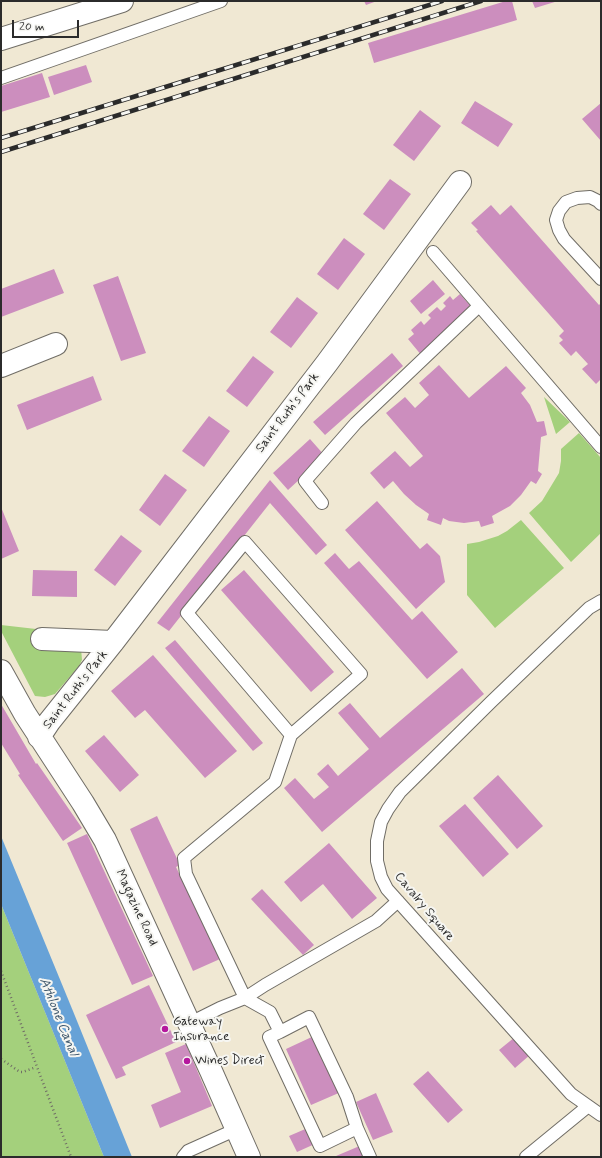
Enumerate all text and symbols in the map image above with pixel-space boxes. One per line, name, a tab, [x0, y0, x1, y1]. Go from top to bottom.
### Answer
scale bar	[14, 12, 81, 38]
text: 20 m	[19, 19, 45, 35]
street label: Saint Ruth's Park	[253, 370, 323, 456]
street label: Saint Ruth's Park	[40, 647, 112, 733]
street label: Magazine Road	[111, 867, 161, 949]
street label: Cavalry Square	[391, 869, 457, 945]
water label: Athlone Canal	[35, 976, 81, 1058]
place label: Gateway Insurance	[173, 1014, 229, 1045]
marker: Gateway Insurance	[160, 1024, 170, 1034]
place label: Wines Direct	[195, 1053, 264, 1069]
marker: Wines Direct	[182, 1056, 192, 1066]

